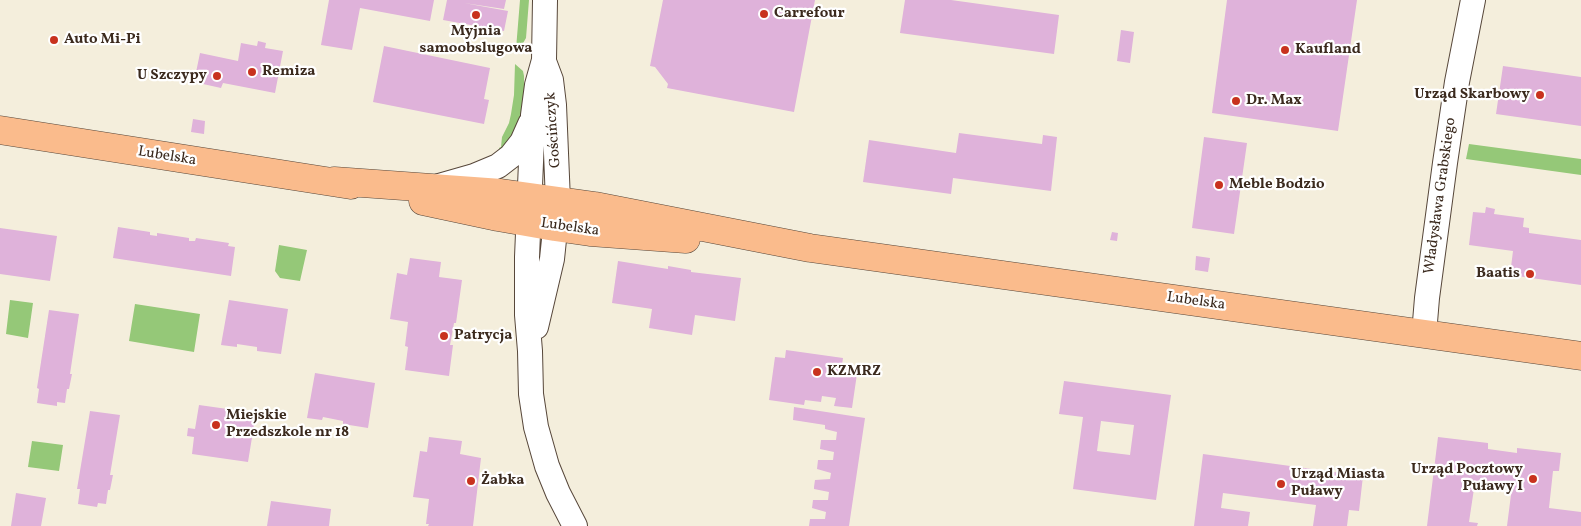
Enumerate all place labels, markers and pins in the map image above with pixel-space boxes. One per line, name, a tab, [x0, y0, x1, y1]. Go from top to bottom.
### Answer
place label: Carrefour	[774, 5, 844, 23]
marker: Carrefour	[758, 8, 770, 20]
marker: Myjnia samoobslugowa	[470, 9, 482, 21]
place label: Myjnia samoobslugowa	[419, 23, 533, 58]
place label: Auto Mi-Pi	[64, 31, 141, 49]
marker: Auto Mi-Pi	[48, 34, 60, 46]
place label: Kaufland	[1295, 41, 1361, 59]
marker: Kaufland	[1279, 44, 1291, 56]
place label: Remiza	[262, 63, 316, 81]
marker: Remiza	[246, 66, 258, 78]
place label: U Szczypy	[137, 67, 207, 85]
marker: U Szczypy	[211, 70, 223, 82]
place label: Urząd Skarbowy	[1414, 86, 1530, 104]
marker: Urząd Skarbowy	[1534, 89, 1546, 101]
place label: Dr. Max	[1246, 92, 1302, 110]
marker: Dr. Max	[1230, 95, 1242, 107]
place label: Meble Bodzio	[1229, 176, 1325, 194]
marker: Meble Bodzio	[1213, 179, 1225, 191]
place label: Baatis	[1476, 265, 1520, 283]
marker: Baatis	[1524, 268, 1536, 280]
place label: Patrycja	[454, 327, 512, 345]
marker: Patrycja	[438, 330, 450, 342]
place label: KZMRZ	[827, 363, 881, 381]
marker: KZMRZ	[811, 366, 823, 378]
place label: Miejskie Przedszkole nr 18	[226, 407, 349, 442]
marker: Miejskie Przedszkole nr 18	[210, 419, 222, 431]
place label: Urząd Pocztowy Puławy I	[1411, 461, 1523, 496]
place label: Urząd Miasta Puławy	[1291, 466, 1385, 501]
place label: Żabka	[481, 472, 525, 490]
marker: Urząd Pocztowy Puławy I	[1527, 473, 1539, 485]
marker: Żabka	[465, 475, 477, 487]
marker: Urząd Miasta Puławy	[1275, 478, 1287, 490]

